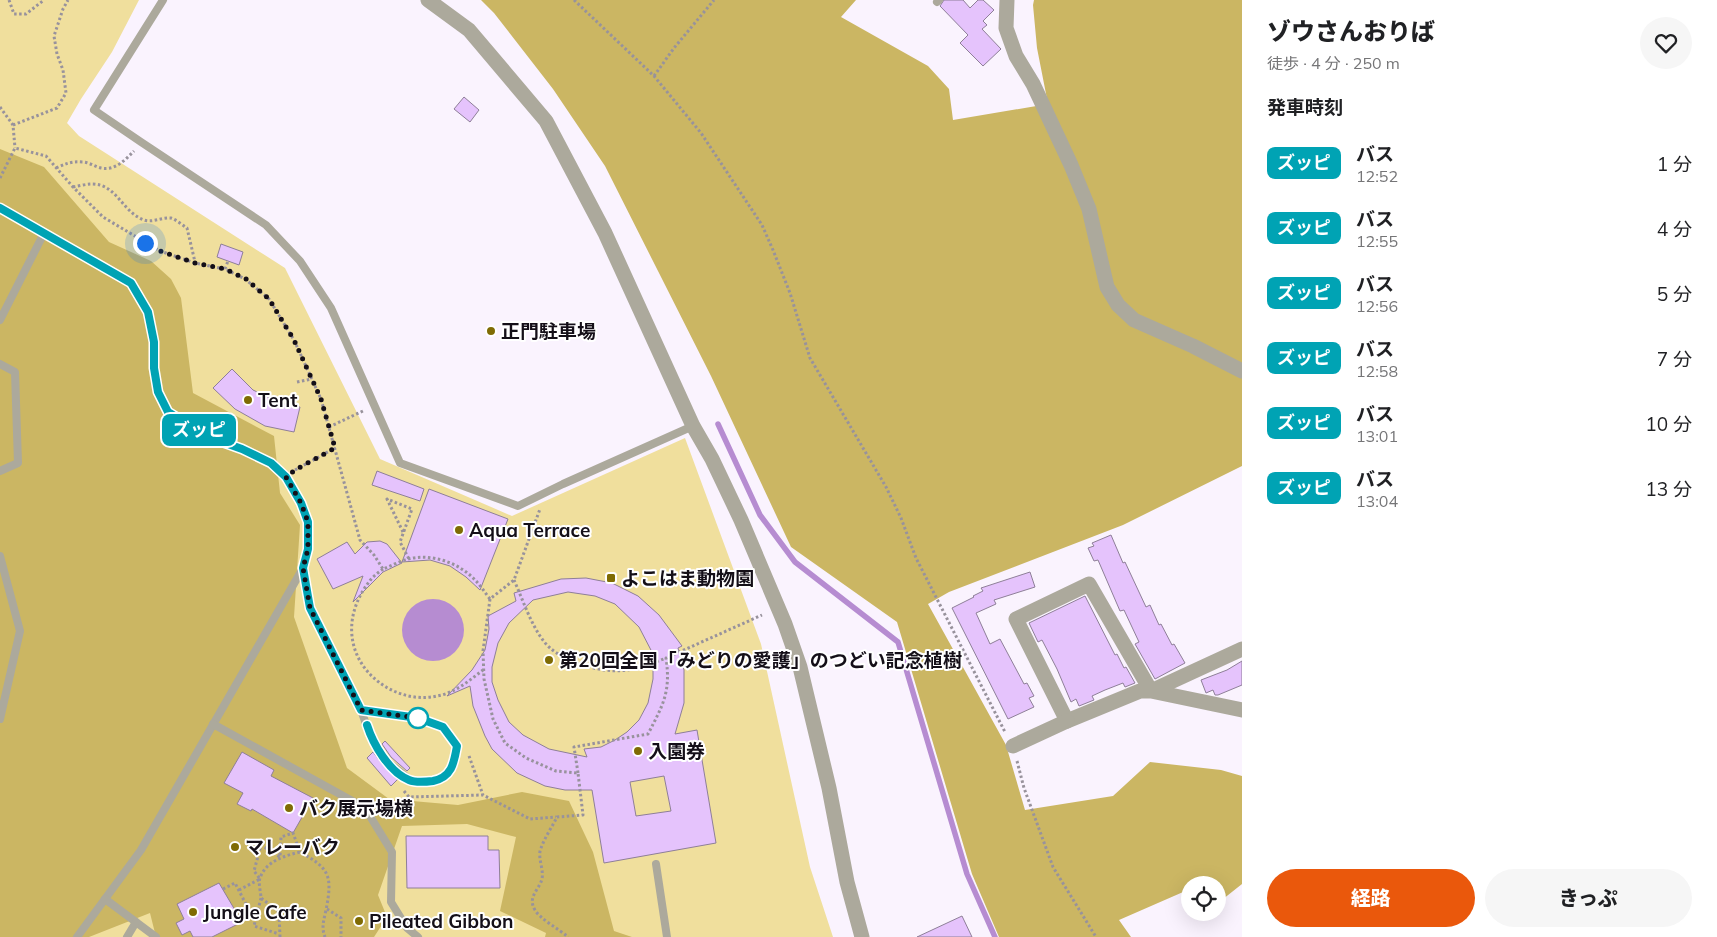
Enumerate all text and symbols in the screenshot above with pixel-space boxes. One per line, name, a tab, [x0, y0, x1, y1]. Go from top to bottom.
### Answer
text: ゾウさんおりば	[1267, 16, 1435, 46]
button: heart	[1640, 17, 1692, 69]
text: 徒歩 · 4 分 · 250 m	[1267, 53, 1400, 73]
text: 発車時刻	[1267, 95, 1343, 119]
text: バス	[1356, 142, 1394, 166]
text: ズッピ	[1277, 151, 1331, 174]
text: 1 分	[1657, 152, 1692, 176]
text: 12:52	[1356, 166, 1398, 186]
text: バス	[1356, 207, 1394, 231]
text: ズッピ	[1277, 216, 1331, 239]
text: 4 分	[1657, 217, 1692, 241]
your location	[133, 231, 158, 256]
text: 12:55	[1356, 231, 1398, 251]
text: バス	[1356, 272, 1394, 296]
text: ズッピ	[1277, 281, 1331, 304]
text: 5 分	[1657, 282, 1692, 306]
text: 12:56	[1356, 296, 1398, 316]
place label: 正門駐車場	[501, 319, 596, 343]
marker: 正門駐車場	[485, 325, 497, 337]
text: バス	[1356, 337, 1394, 361]
text: ズッピ	[1277, 346, 1331, 369]
text: 7 分	[1657, 347, 1692, 371]
text: 12:58	[1356, 361, 1398, 381]
place label: Tent	[258, 388, 297, 412]
marker: Tent	[242, 394, 254, 406]
text: バス	[1356, 402, 1394, 426]
text: ズッピ	[1277, 411, 1331, 434]
text: 10 分	[1645, 412, 1692, 436]
line badge: ズッピ	[170, 414, 228, 446]
text: ズッピ	[172, 418, 226, 441]
text: 13:01	[1356, 426, 1398, 446]
text: バス	[1356, 467, 1394, 491]
text: ズッピ	[1277, 476, 1331, 499]
text: 13 分	[1645, 477, 1692, 501]
text: 13:04	[1356, 491, 1398, 511]
place label: Aqua Terrace	[469, 518, 590, 542]
marker: Aqua Terrace	[453, 524, 465, 536]
place label: よこはま動物園	[621, 566, 754, 590]
marker: よこはま動物園	[605, 572, 617, 584]
place label: 第20回全国「みどりの愛護」のつどい記念植樹	[559, 648, 962, 672]
marker: 第20回全国「みどりの愛護」のつどい記念植樹	[543, 654, 555, 666]
unlabelled marker	[407, 707, 429, 729]
place label: 入園券	[648, 739, 705, 763]
marker: 入園券	[632, 745, 644, 757]
place label: バク展示場横	[299, 796, 413, 820]
marker: バク展示場横	[283, 802, 295, 814]
place label: マレーバク	[245, 835, 340, 859]
marker: マレーバク	[229, 841, 241, 853]
button: 経路	[1267, 869, 1475, 927]
button: きっぷ	[1485, 869, 1692, 927]
map controls	[1181, 876, 1226, 921]
button: locate	[1181, 876, 1226, 921]
place label: Jungle Cafe	[203, 900, 307, 924]
marker: Jungle Cafe	[187, 906, 199, 918]
place label: Pileated Gibbon	[369, 909, 514, 933]
marker: Pileated Gibbon	[353, 915, 365, 927]

